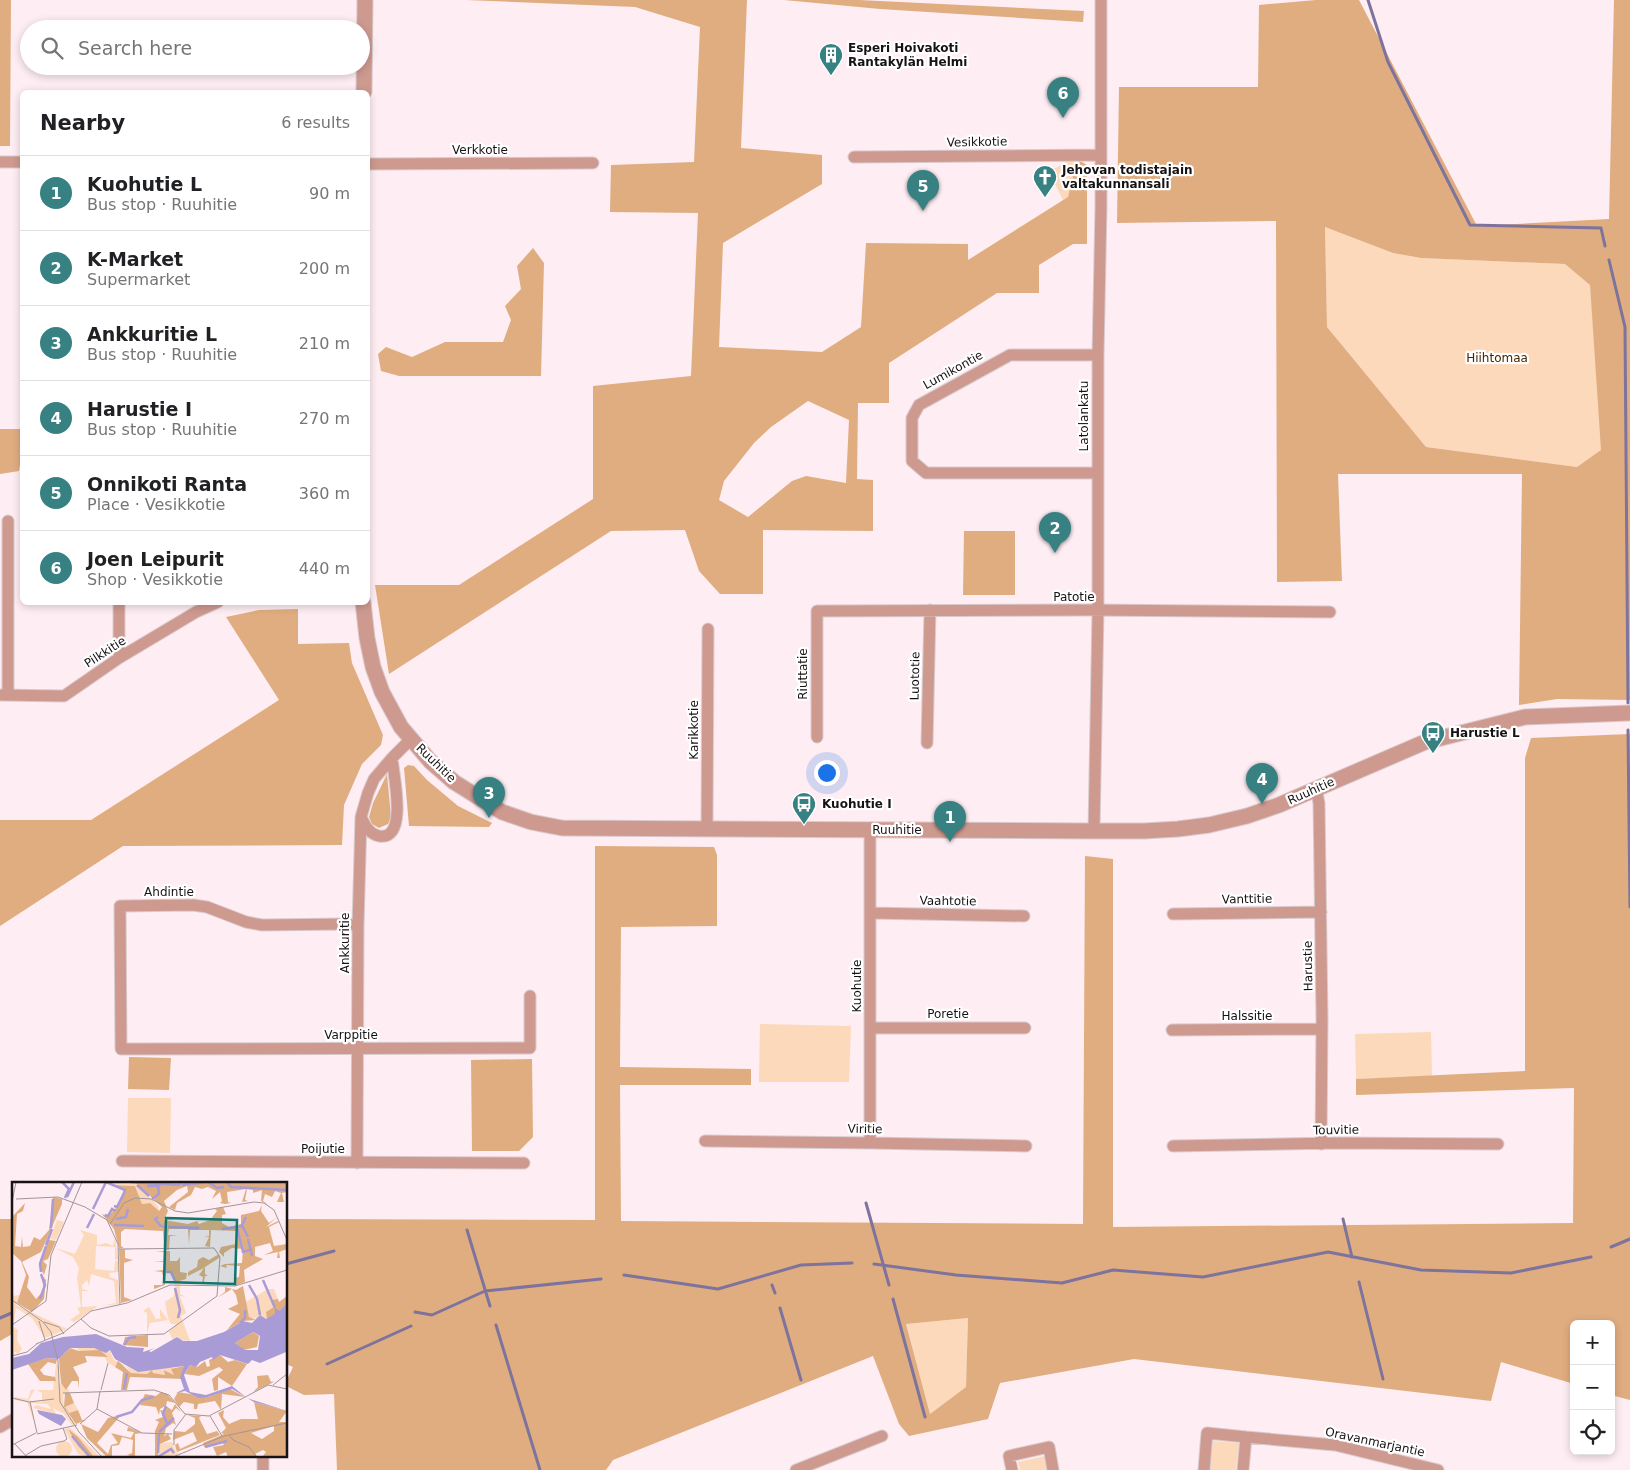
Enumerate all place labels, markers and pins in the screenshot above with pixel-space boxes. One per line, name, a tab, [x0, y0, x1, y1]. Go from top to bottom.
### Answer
place label: Esperi Hoivakoti Rantakylän Helmi	[848, 41, 967, 69]
building icon: Esperi Hoivakoti Rantakylän Helmi	[818, 42, 844, 76]
pin: 6	[1047, 77, 1079, 118]
place label: Jehovan todistajain valtakunnansali	[1061, 163, 1193, 191]
church icon: Jehovan todistajain valtakunnansali	[1032, 164, 1058, 198]
pin: 5	[907, 170, 939, 211]
pin: 2	[1039, 512, 1071, 553]
bus stop icon: Harustie L	[1420, 720, 1446, 754]
place label: Harustie L	[1450, 726, 1520, 740]
pin: 4	[1246, 763, 1278, 804]
pin: 3	[473, 777, 505, 818]
bus stop icon: Kuohutie I	[791, 791, 817, 825]
place label: Kuohutie I	[822, 797, 892, 811]
pin: 1	[934, 801, 966, 842]

